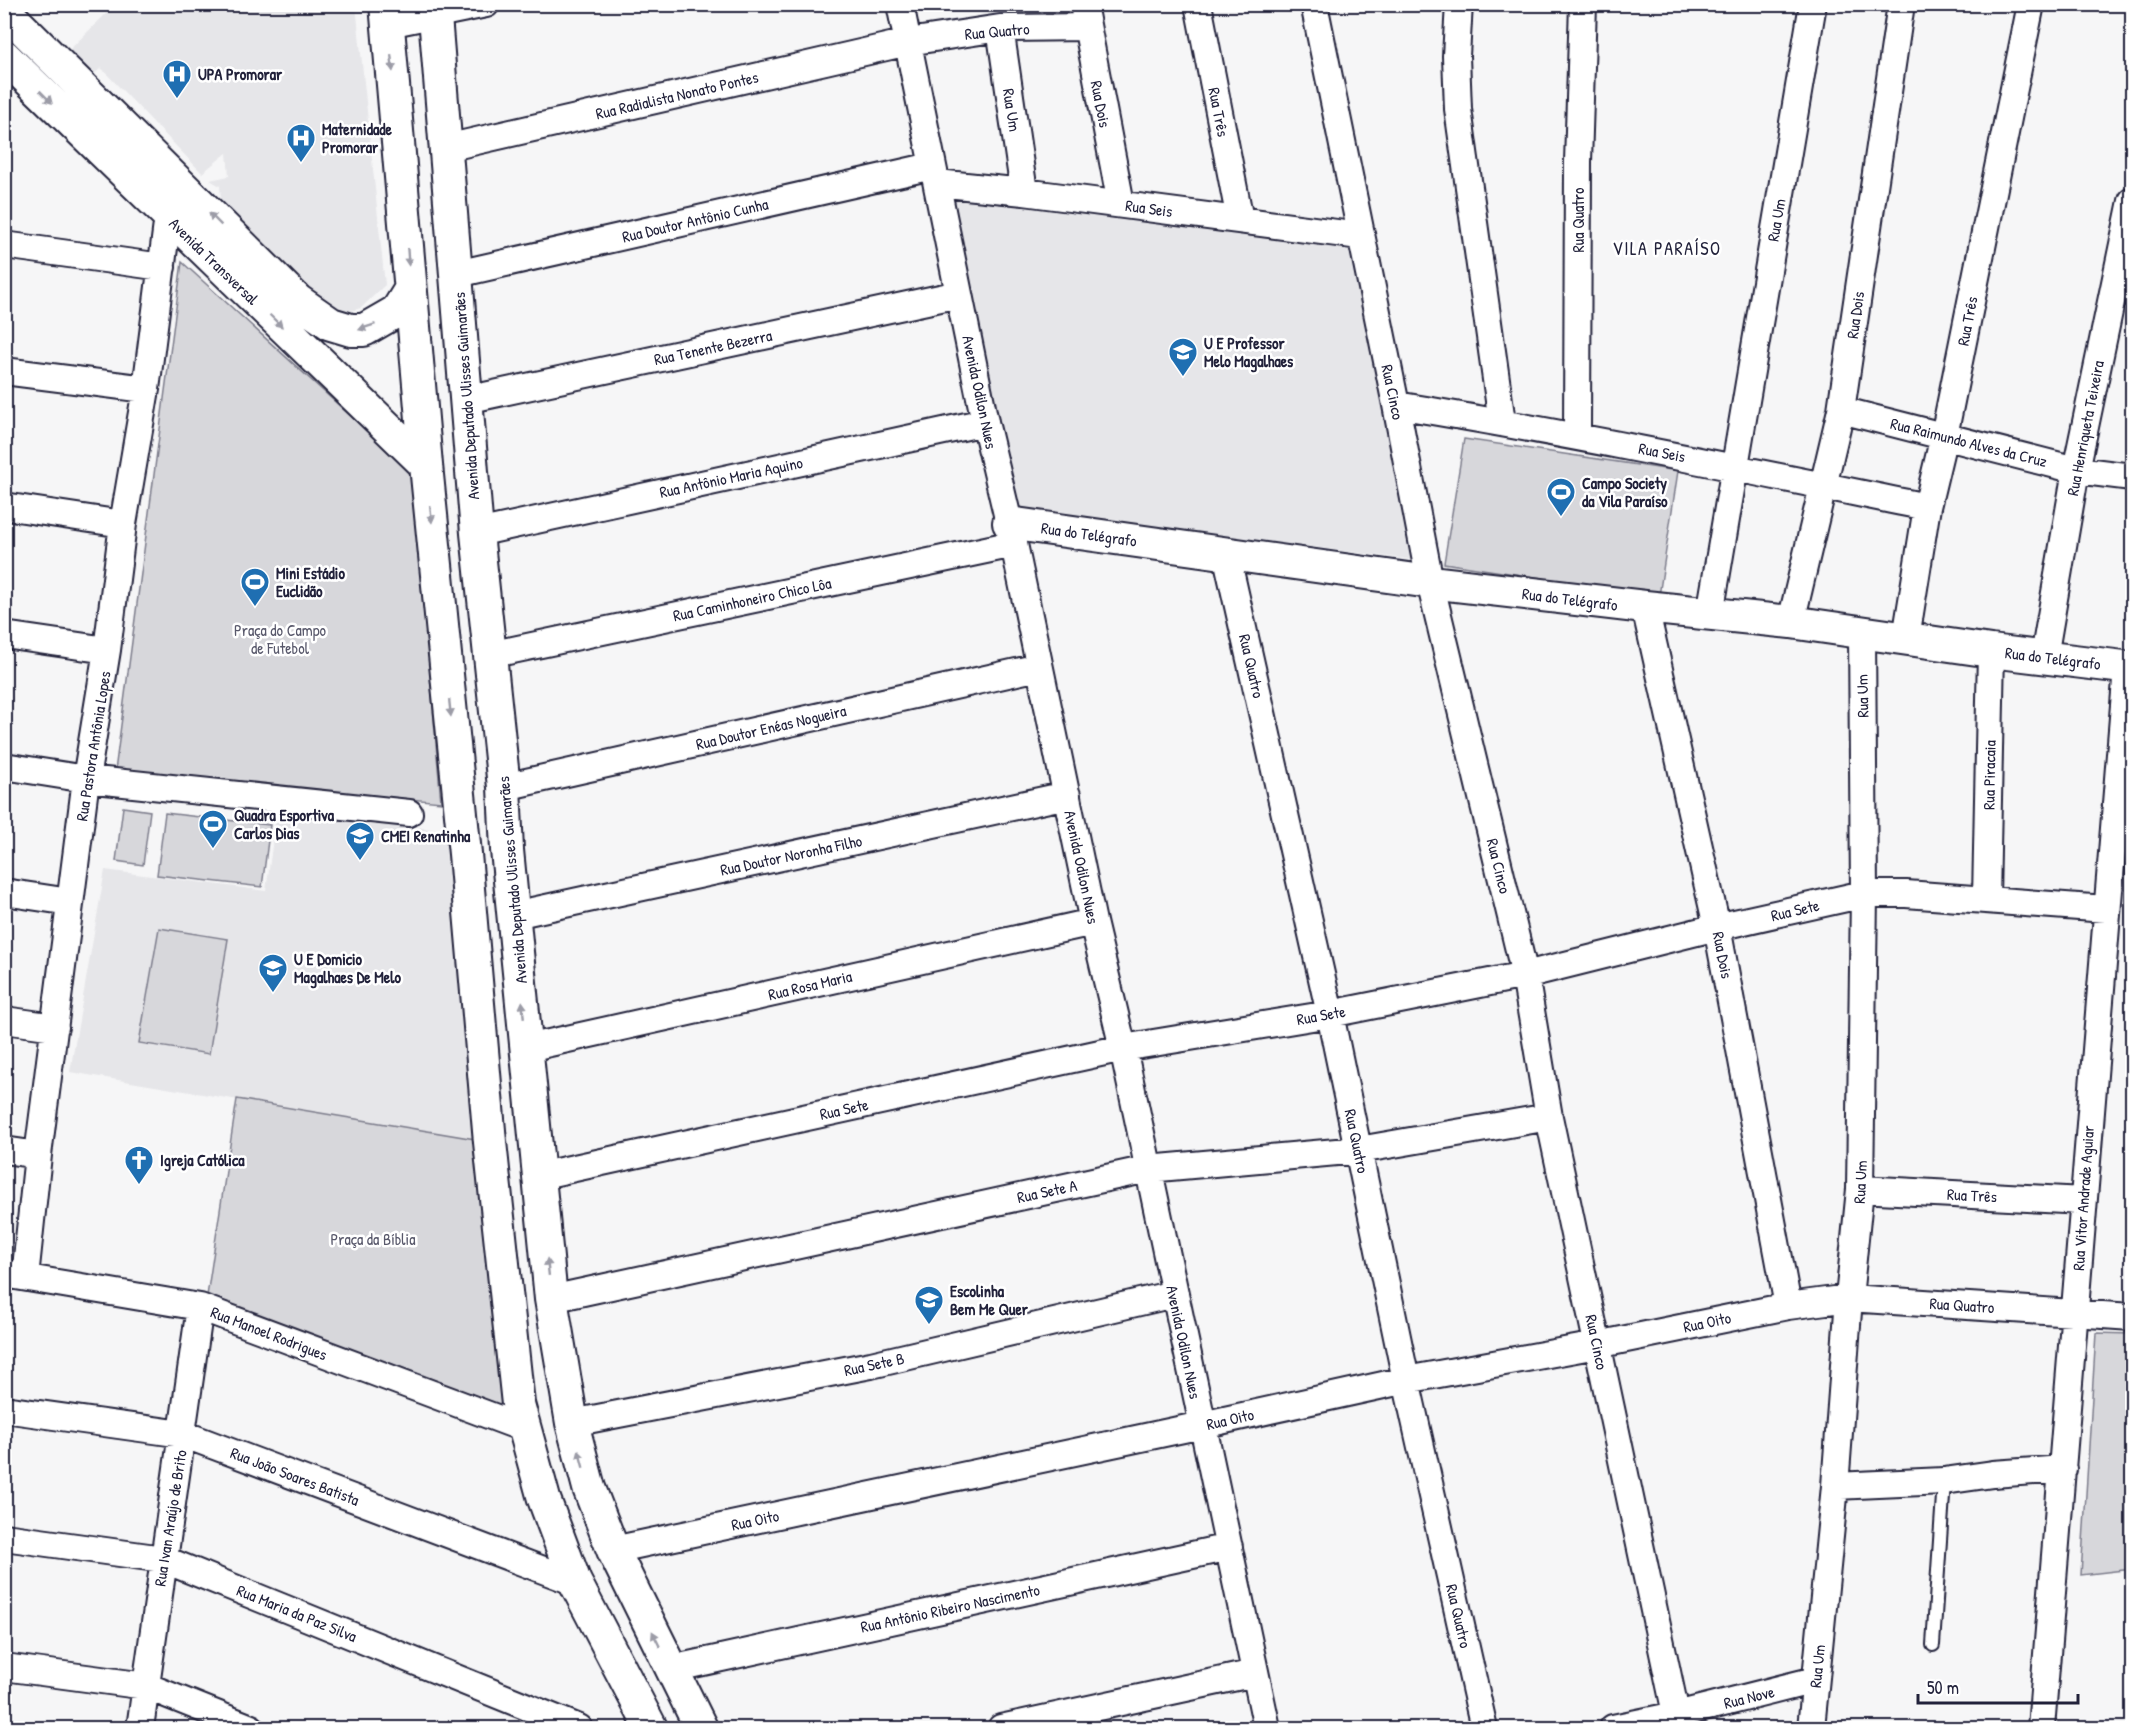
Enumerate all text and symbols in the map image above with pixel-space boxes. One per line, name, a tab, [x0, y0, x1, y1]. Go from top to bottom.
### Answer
street label: Rua Quatro	[964, 17, 1031, 45]
one-way arrow	[387, 53, 397, 72]
hospital icon: UPA Promorar	[161, 58, 193, 100]
place label: UPA Promorar	[198, 63, 283, 85]
street label: Rua Radialista Nonato Pontes	[594, 66, 760, 124]
street label: Rua Dois	[1086, 79, 1116, 129]
street label: Rua Três	[1203, 85, 1235, 139]
street label: Rua Um	[998, 87, 1026, 133]
one-way arrow	[39, 89, 53, 103]
place label: Maternidade Promorar	[322, 118, 392, 158]
hospital icon: Maternidade Promorar	[285, 122, 317, 164]
street label: Rua Quatro	[1567, 187, 1589, 252]
street label: Rua Doutor Antônio Cunha	[620, 193, 770, 247]
street label: Rua Seis	[1124, 194, 1174, 222]
street label: Rua Um	[1761, 197, 1791, 243]
one-way arrow	[209, 212, 223, 226]
street label: Avenida Transversal	[164, 213, 264, 310]
district label: VILA PARAÍSO	[1613, 236, 1721, 261]
one-way arrow	[403, 248, 412, 267]
street label: Rua Dois	[1841, 290, 1869, 340]
street label: Avenida Deputado Ulisses Guimarães	[448, 292, 484, 500]
street label: Rua Três	[1951, 294, 1983, 348]
one-way arrow	[269, 313, 283, 327]
one-way arrow	[358, 322, 376, 332]
street label: Rua Tenente Bezerra	[652, 324, 774, 370]
place label: U E Professor Melo Magalhaes	[1204, 332, 1294, 373]
street label: Avenida Odilon Nues	[957, 333, 1003, 451]
school or university icon: U E Professor Melo Magalhaes	[1167, 336, 1199, 378]
street label: Rua Henriqueta Teixeira	[2061, 359, 2109, 497]
street label: Rua Cinco	[1376, 362, 1410, 422]
street label: Rua Raimundo Alves da Cruz	[1888, 412, 2050, 472]
street label: Rua Seis	[1637, 437, 1687, 467]
street label: Rua Antônio Maria Aquino	[657, 451, 805, 503]
place label: Campo Society da Vila Paraíso	[1582, 472, 1668, 512]
sports icon: Campo Society da Vila Paraíso	[1545, 476, 1577, 518]
one-way arrow	[426, 505, 436, 524]
street label: Rua do Telégrafo	[1040, 516, 1139, 552]
place label: Mini Estádio Euclidão	[276, 562, 345, 602]
sports icon: Mini Estádio Euclidão	[239, 566, 271, 608]
street label: Rua Caminhoneiro Chico Lôa	[671, 571, 833, 627]
street label: Rua do Telégrafo	[1521, 582, 1620, 616]
park label: Praça do Campo de Futebol	[234, 619, 326, 659]
street label: Rua Quatro	[1234, 632, 1270, 701]
street label: Rua do Telégrafo	[2004, 641, 2103, 675]
street label: Rua Pastora Antônia Lopes	[70, 670, 116, 822]
street label: Rua Um	[1851, 674, 1873, 718]
one-way arrow	[445, 699, 455, 718]
street label: Rua Doutor Enéas Nogueira	[694, 699, 848, 755]
street label: Rua Piracaia	[1977, 740, 2001, 810]
street label: Avenida Deputado Ulisses Guimarães	[492, 775, 532, 985]
place label: Quadra Esportiva Carlos Dias	[234, 804, 335, 844]
sports icon: Quadra Esportiva Carlos Dias	[197, 808, 229, 850]
street label: Avenida Odilon Nues	[1059, 808, 1105, 926]
school or university icon: CMEI Renatinha	[344, 820, 376, 862]
place label: CMEI Renatinha	[381, 825, 471, 847]
street label: Rua Doutor Noronha Filho	[718, 829, 864, 881]
street label: Rua Cinco	[1482, 836, 1517, 896]
street label: Rua Sete	[1769, 894, 1822, 926]
street label: Rua Dois	[1708, 930, 1738, 980]
place label: U E Domicio Magalhaes De Melo	[294, 948, 401, 989]
school or university icon: U E Domicio Magalhaes De Melo	[257, 952, 289, 994]
street label: Rua Rosa Maria	[766, 965, 854, 1005]
street label: Rua Sete	[1295, 1000, 1348, 1030]
one-way arrow	[518, 1001, 528, 1020]
street label: Rua Sete	[818, 1093, 871, 1125]
street label: Rua Quatro	[1339, 1107, 1375, 1176]
street label: Rua Vitor Andrade Aguiar	[2067, 1125, 2099, 1271]
church icon: Igreja Católica	[123, 1144, 155, 1186]
place label: Igreja Católica	[160, 1149, 245, 1172]
street label: Rua Um	[1848, 1160, 1872, 1204]
street label: Rua Sete A	[1015, 1174, 1079, 1208]
street label: Rua Três	[1947, 1183, 1997, 1207]
park label: Praça da Bíblia	[331, 1228, 415, 1250]
one-way arrow	[543, 1258, 552, 1277]
place label: Escolinha Bem Me Quer	[950, 1280, 1029, 1320]
street label: Avenida Odilon Nues	[1161, 1283, 1207, 1401]
school or university icon: Escolinha Bem Me Quer	[913, 1284, 945, 1326]
street label: Rua Quatro	[1929, 1292, 1996, 1318]
street label: Rua Manoel Rodrigues	[208, 1301, 330, 1365]
street label: Rua Oito	[1681, 1306, 1733, 1338]
street label: Rua Cinco	[1580, 1312, 1614, 1372]
street label: Rua Sete B	[842, 1347, 906, 1381]
street label: Rua Oito	[1204, 1403, 1256, 1435]
street label: Rua João Soares Batista	[227, 1441, 363, 1511]
street label: Rua Ivan Araújo de Brito	[148, 1448, 192, 1588]
one-way arrow	[576, 1450, 586, 1468]
street label: Rua Oito	[729, 1504, 781, 1536]
street label: Rua Antônio Ribeiro Nascimento	[859, 1578, 1042, 1638]
street label: Rua Maria da Paz Silva	[234, 1579, 360, 1647]
street label: Rua Quatro	[1441, 1582, 1477, 1651]
one-way arrow	[651, 1630, 660, 1647]
street label: Rua Um	[1804, 1643, 1830, 1689]
scale bar	[1918, 1667, 2078, 1705]
text: 50 m	[1927, 1675, 1959, 1700]
street label: Rua Nove	[1721, 1680, 1777, 1714]

